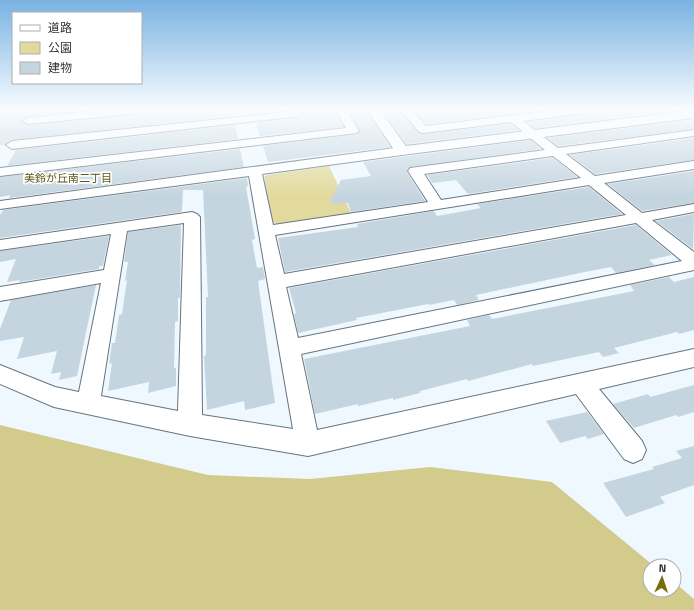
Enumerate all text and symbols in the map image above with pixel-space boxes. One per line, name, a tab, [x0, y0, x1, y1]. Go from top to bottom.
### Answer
legend	[12, 12, 142, 84]
text: 道路	[48, 18, 72, 37]
text: 公園	[48, 38, 72, 57]
text: 建物	[48, 58, 72, 77]
district label: 美鈴が丘南二丁目	[24, 170, 112, 186]
north arrow	[642, 558, 682, 598]
text: N	[658, 560, 667, 576]

